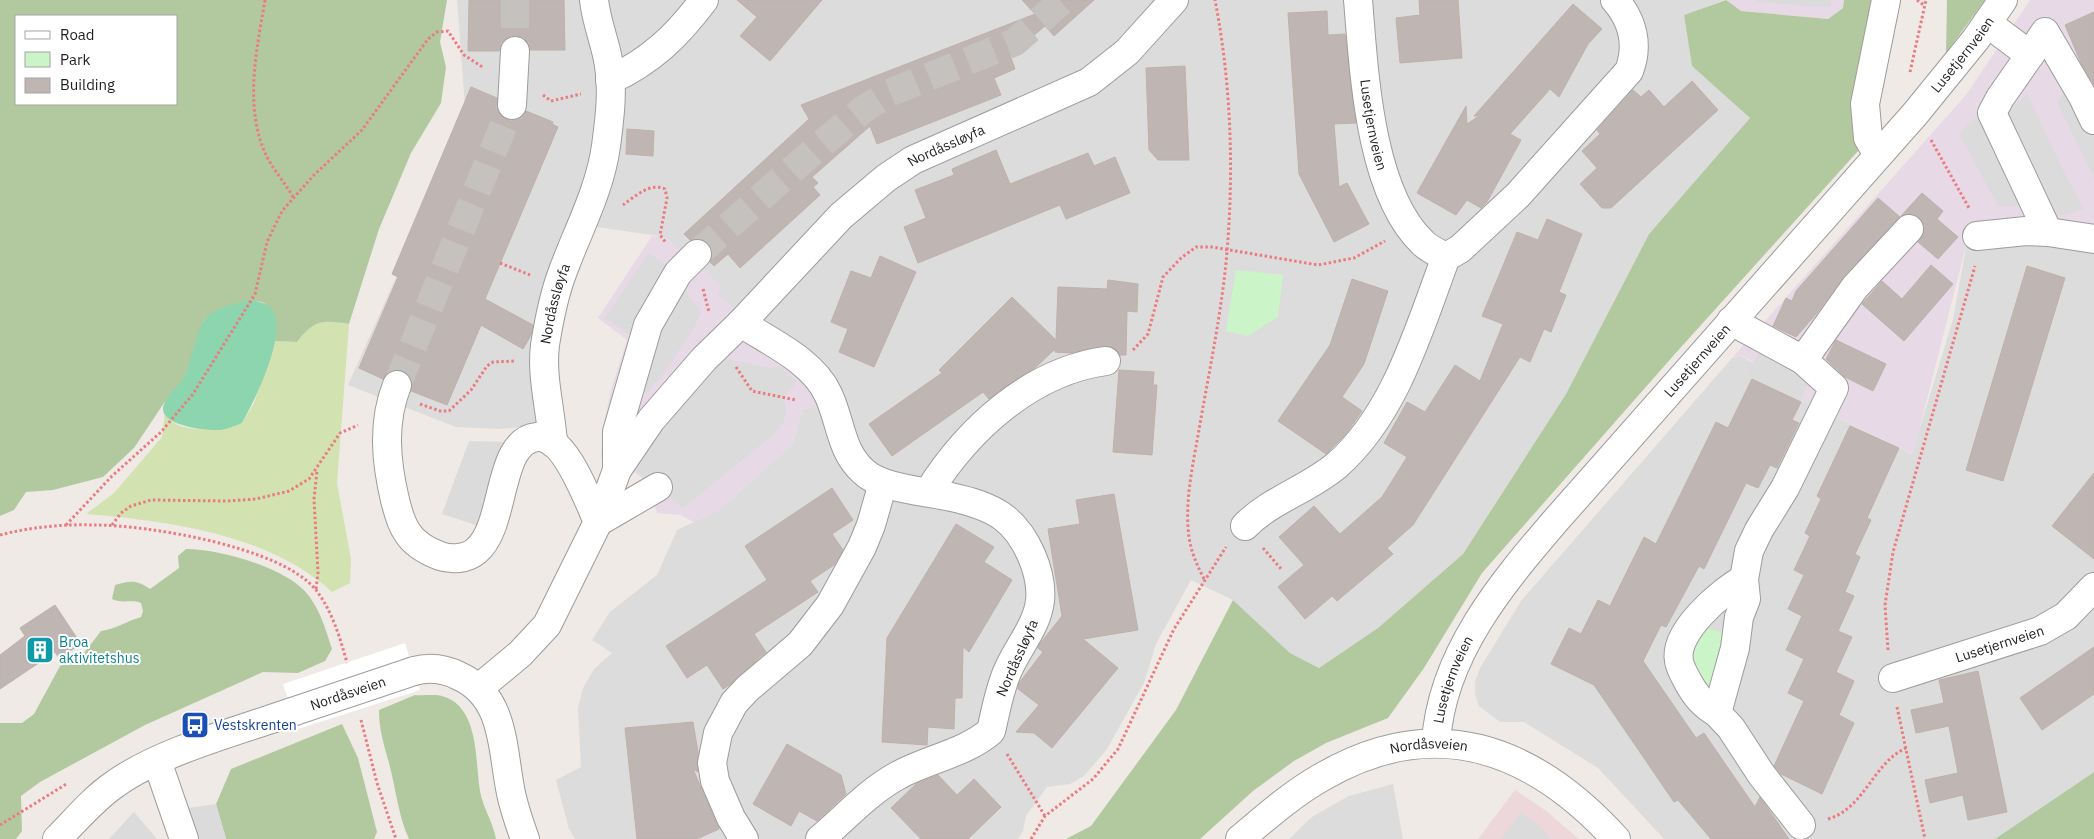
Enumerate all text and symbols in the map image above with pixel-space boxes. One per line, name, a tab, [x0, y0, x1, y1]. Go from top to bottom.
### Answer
street label: Lusetjernveien	[1927, 13, 1998, 96]
legend	[15, 15, 178, 105]
text: Road	[60, 25, 95, 44]
text: Park	[60, 50, 90, 69]
text: Building	[60, 75, 115, 94]
street label: Lusetjernveien	[1356, 78, 1391, 173]
street label: Nordåssløyfa	[904, 120, 988, 170]
street label: Nordåssløyfa	[536, 260, 574, 345]
street label: Lusetjernveien	[1660, 320, 1734, 401]
street label: Nordåssløyfa	[992, 616, 1042, 699]
street label: Lusetjernveien	[1953, 621, 2046, 666]
place label: Broa aktivitetshus	[59, 633, 140, 667]
street label: Lusetjernveien	[1429, 633, 1477, 725]
building icon: Broa aktivitetshus	[25, 635, 55, 665]
street label: Nordåsveien	[308, 672, 388, 714]
bus stop icon: Vestskrenten	[180, 710, 210, 740]
place label: Vestskrenten	[214, 716, 297, 734]
street label: Nordåsveien	[1388, 734, 1469, 758]

